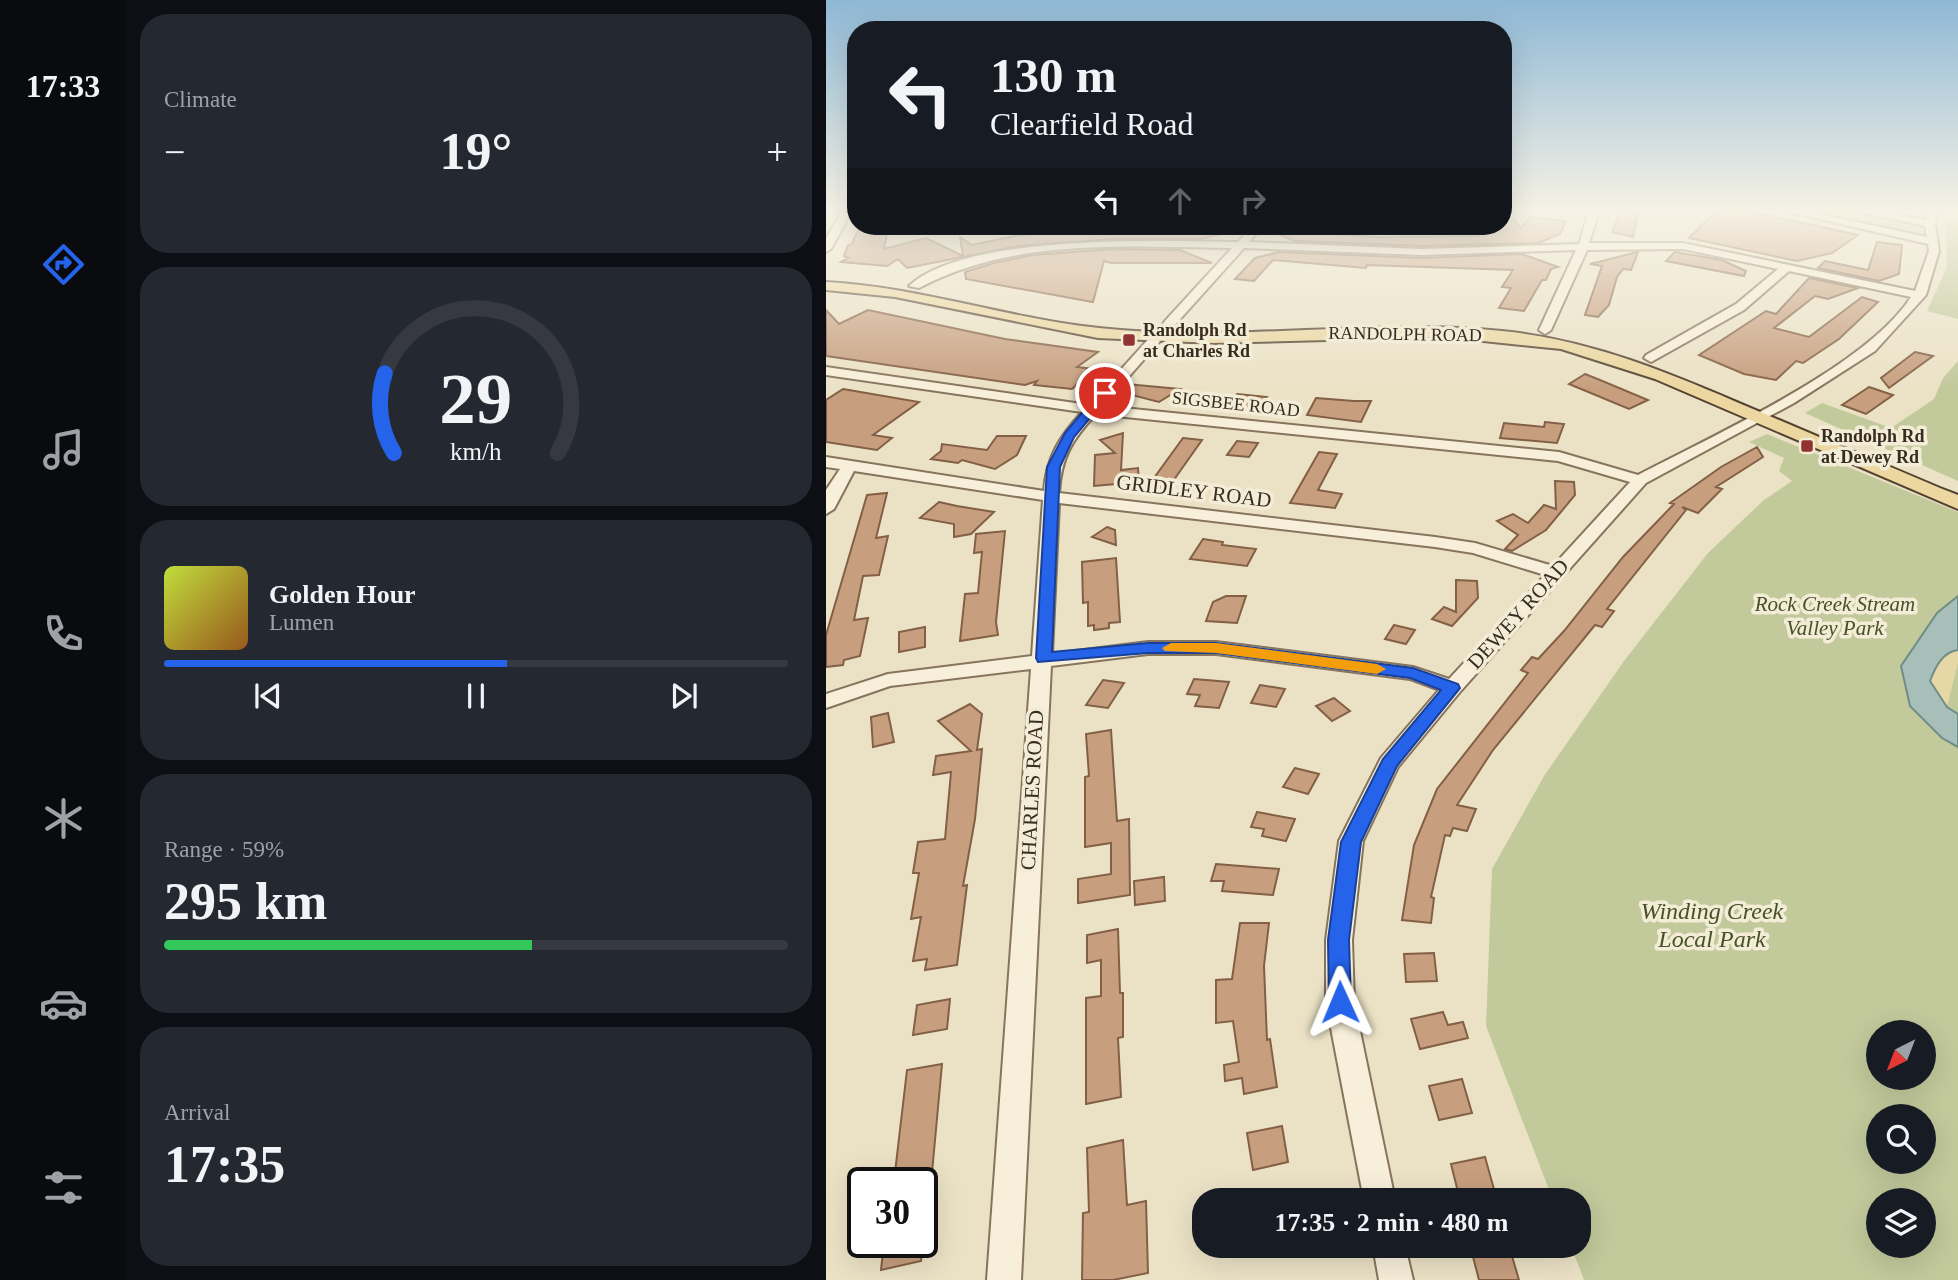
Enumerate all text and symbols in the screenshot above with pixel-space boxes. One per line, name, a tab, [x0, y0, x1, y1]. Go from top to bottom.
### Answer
text: 130 m	[990, 48, 1117, 103]
icon: left	[875, 49, 966, 140]
text: 17:33	[26, 68, 100, 104]
text: Climate	[164, 87, 237, 112]
text: Clearfield Road	[990, 106, 1193, 142]
text: 19°	[440, 123, 512, 180]
text: −	[164, 131, 185, 173]
text: +	[767, 131, 788, 173]
icon: left	[1088, 182, 1126, 220]
icon: ahead	[1161, 182, 1199, 220]
icon: right	[1234, 182, 1272, 220]
icon: directions	[39, 240, 88, 289]
place label: Randolph Rd at Charles Rd	[1143, 320, 1250, 361]
street label: RANDOLPH ROAD	[1328, 323, 1482, 345]
marker: Randolph Rd at Charles Rd	[1121, 332, 1137, 348]
text: 29	[440, 358, 512, 439]
pin	[1075, 363, 1135, 423]
icon: arrive	[1086, 374, 1124, 412]
street label: SIGSBEE ROAD	[1171, 387, 1301, 421]
icon: music	[39, 425, 88, 474]
place label: Randolph Rd at Dewey Rd	[1821, 426, 1925, 467]
text: km/h	[450, 438, 502, 465]
marker: Randolph Rd at Dewey Rd	[1799, 438, 1815, 454]
street label: GRIDLEY ROAD	[1115, 470, 1273, 512]
street label: DEWEY ROAD	[1462, 554, 1574, 674]
text: Golden Hour	[269, 580, 416, 609]
park label: Rock Creek Stream Valley Park	[1754, 592, 1915, 640]
icon: phone	[39, 609, 88, 658]
text: Lumen	[269, 610, 334, 635]
icon: previous	[249, 677, 287, 715]
icon: pause	[457, 677, 495, 715]
icon: next	[665, 677, 703, 715]
street label: CHARLES ROAD	[1016, 709, 1048, 871]
icon: climate	[39, 794, 88, 843]
text: Range · 59%	[164, 837, 284, 862]
text: 295 km	[164, 873, 327, 930]
park label: Winding Creek Local Park	[1641, 898, 1784, 952]
position arrow	[1303, 965, 1377, 1039]
icon: car	[39, 979, 88, 1028]
north arrow	[1866, 1020, 1936, 1090]
map controls	[1866, 1020, 1936, 1258]
text: Arrival	[164, 1100, 230, 1125]
button: search	[1866, 1104, 1936, 1174]
text: 17:35	[164, 1136, 285, 1193]
icon: filters	[39, 1163, 88, 1212]
speed limit sign: 30	[847, 1167, 938, 1258]
button: layers	[1866, 1188, 1936, 1258]
text: 17:35 · 2 min · 480 m	[1275, 1208, 1509, 1237]

